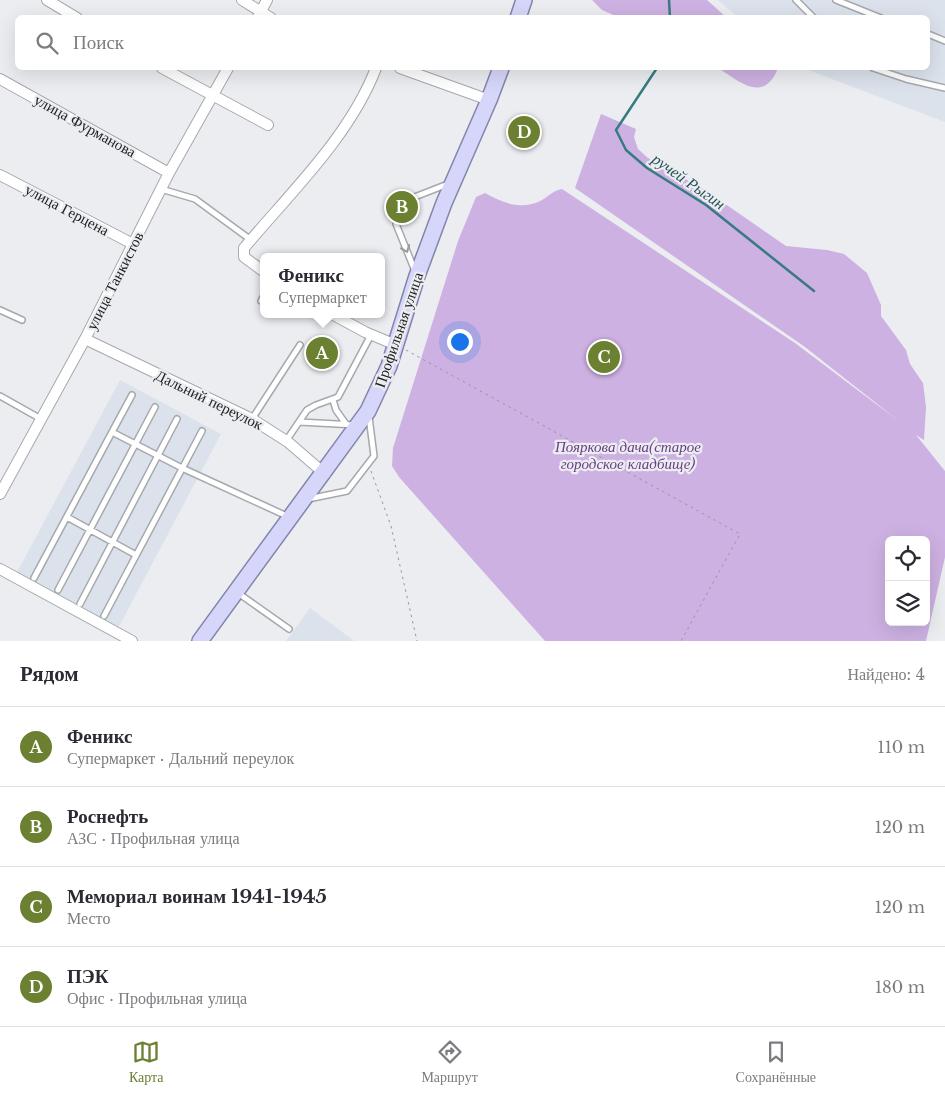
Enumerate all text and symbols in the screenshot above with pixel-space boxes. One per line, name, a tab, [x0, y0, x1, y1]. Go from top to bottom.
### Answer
search box	[15, 15, 930, 70]
icon: search	[33, 29, 61, 57]
text: Поиск	[73, 31, 124, 54]
street label: улица Фурманова	[31, 90, 140, 161]
pin: D	[508, 113, 540, 151]
water label: ручей Рыгин	[648, 148, 730, 214]
street label: улица Герцена	[22, 179, 113, 240]
pin: B	[386, 188, 418, 226]
street label: улица Танкистов	[82, 228, 147, 333]
one-way arrow	[400, 244, 411, 253]
popup	[260, 253, 385, 318]
text: Феникс	[278, 264, 344, 287]
street label: Профильная улица	[370, 269, 427, 390]
text: Супермаркет	[278, 287, 367, 307]
your location	[447, 329, 473, 355]
pin: A	[306, 334, 338, 372]
pin: C	[588, 338, 620, 376]
street label: Дальний переулок	[152, 365, 267, 434]
park label: Пояркова дача(старое городское кладбище)	[554, 437, 701, 473]
map controls	[885, 536, 930, 626]
button: locate	[885, 536, 930, 581]
button: layers	[885, 581, 930, 626]
text: Рядом	[20, 661, 79, 687]
text: Найдено: 4	[847, 664, 925, 684]
text: Феникс	[67, 725, 133, 748]
text: A	[30, 737, 42, 757]
text: 110 m	[878, 737, 925, 757]
text: Супермаркет · Дальний переулок	[67, 748, 294, 768]
text: Роснефть	[67, 805, 148, 828]
text: B	[30, 817, 42, 837]
text: 120 m	[875, 817, 925, 837]
text: АЗС · Профильная улица	[67, 828, 239, 848]
text: Мемориал воинам 1941-1945	[67, 885, 327, 908]
text: C	[29, 897, 43, 917]
text: 120 m	[875, 897, 925, 917]
text: Место	[67, 908, 110, 928]
text: ПЭК	[67, 965, 108, 988]
text: D	[29, 977, 43, 997]
text: 180 m	[875, 977, 925, 997]
text: Офис · Профильная улица	[67, 988, 247, 1008]
tab: Карта	[129, 1038, 164, 1086]
tab: Маршрут	[421, 1038, 478, 1086]
tab: Сохранённые	[736, 1038, 816, 1086]

